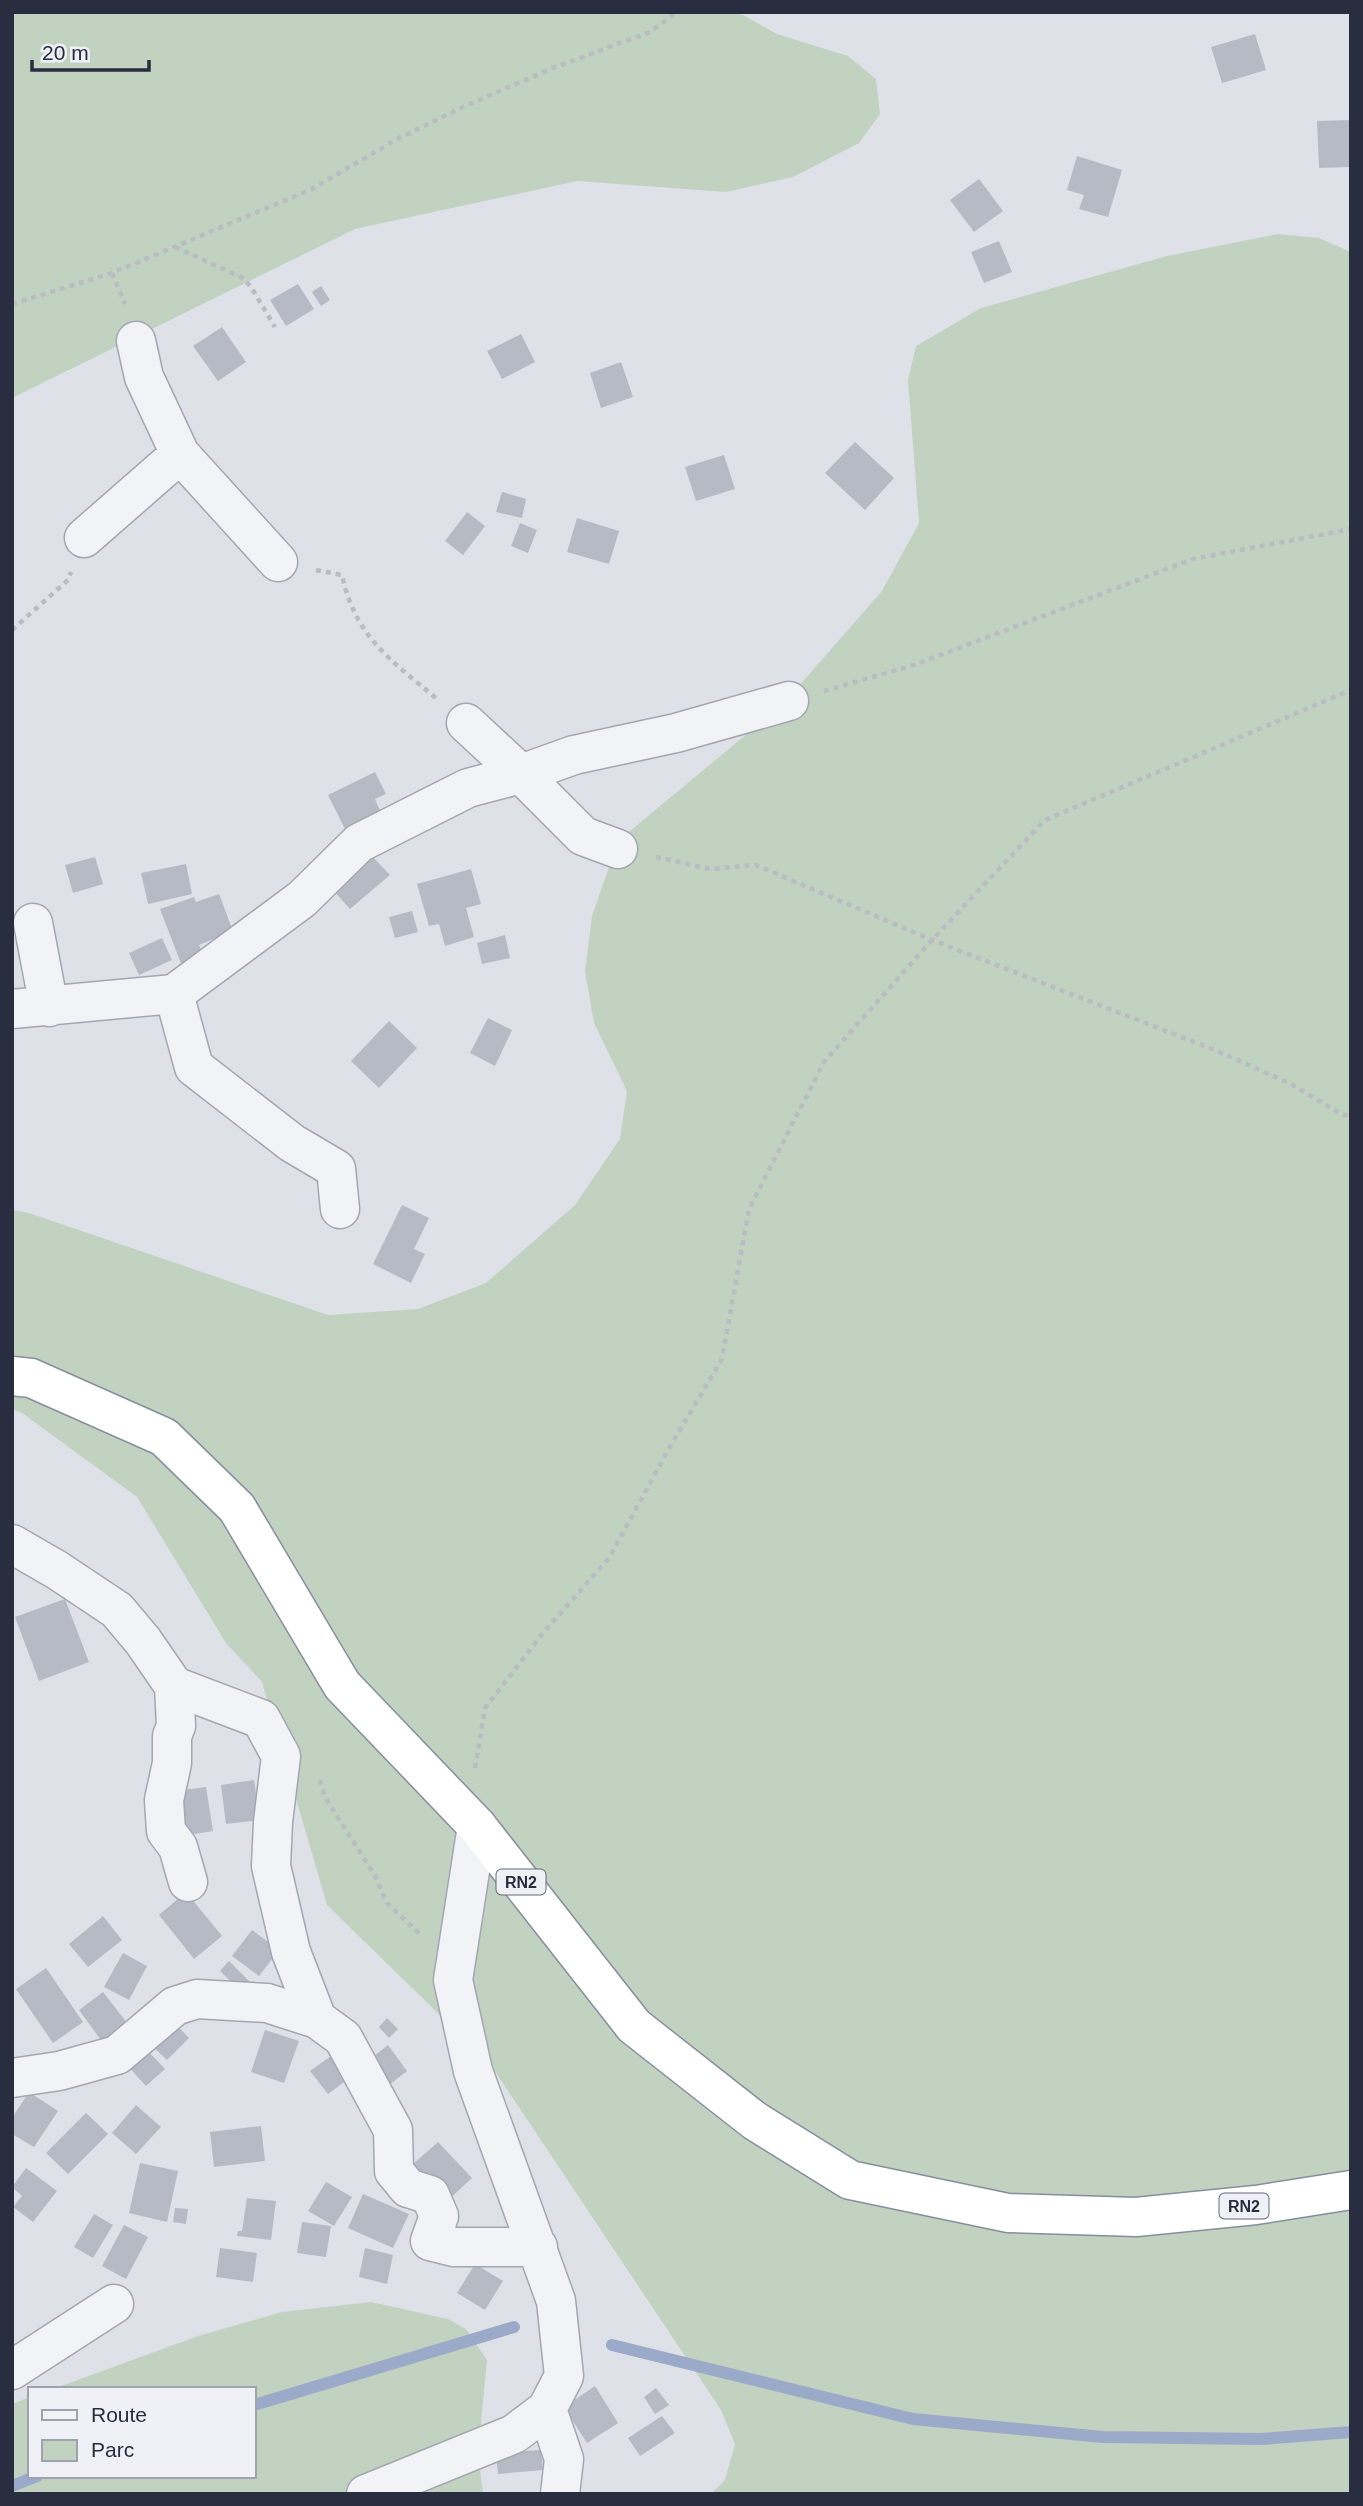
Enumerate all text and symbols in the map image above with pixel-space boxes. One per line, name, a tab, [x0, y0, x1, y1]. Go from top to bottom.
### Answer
scale bar	[32, 28, 149, 72]
text: 20 m	[42, 41, 89, 64]
road number: RN2	[496, 1870, 546, 1894]
road number: RN2	[1220, 2194, 1268, 2218]
legend	[28, 2387, 256, 2478]
text: Route	[91, 2403, 147, 2426]
text: Parc	[91, 2438, 134, 2461]

